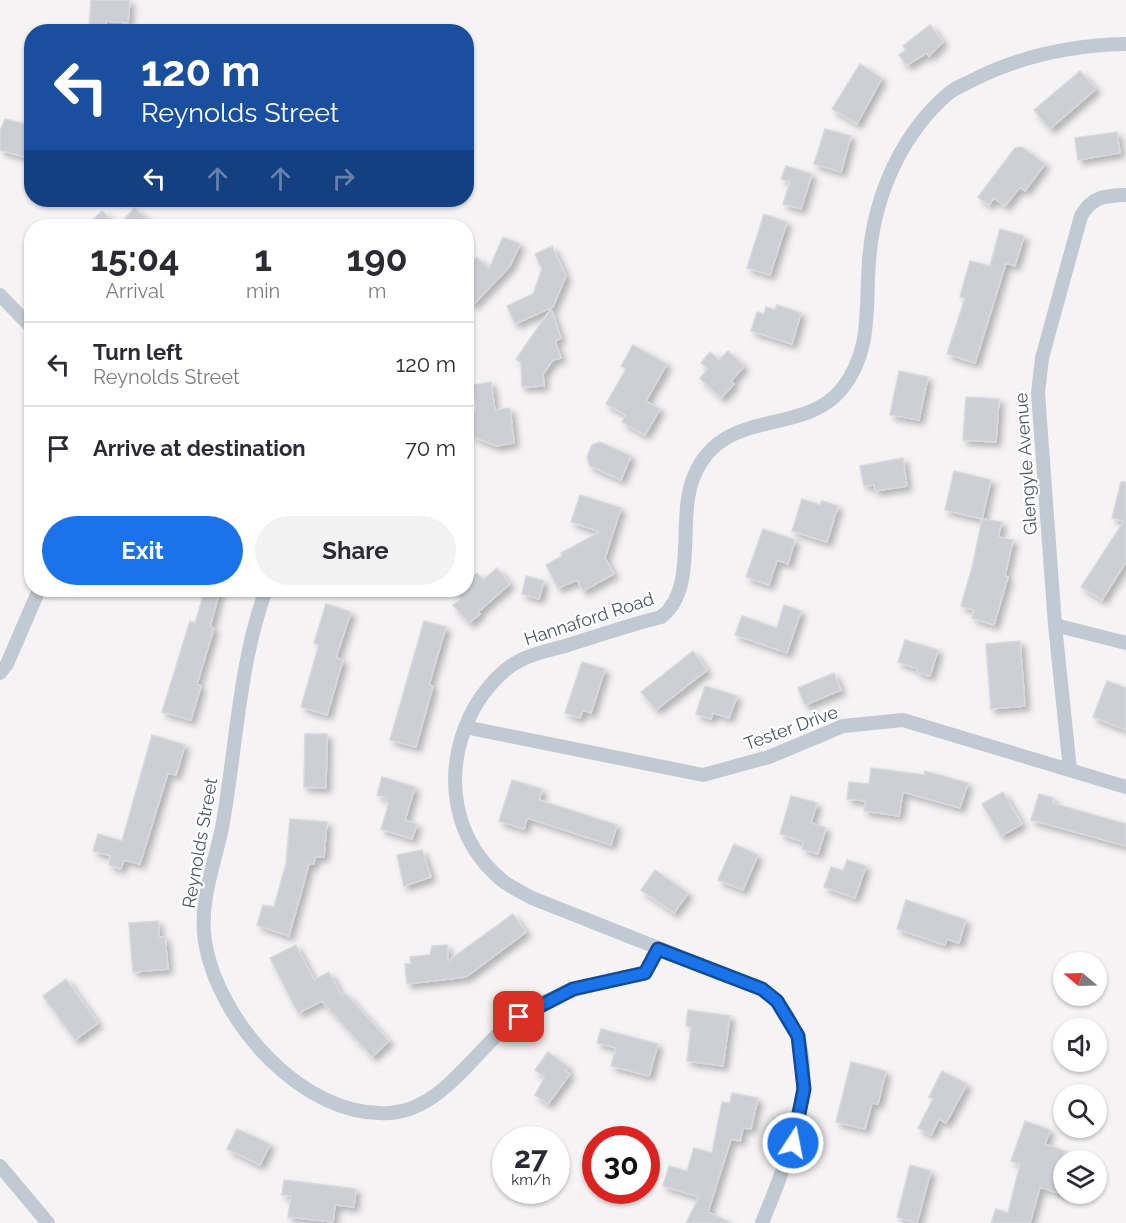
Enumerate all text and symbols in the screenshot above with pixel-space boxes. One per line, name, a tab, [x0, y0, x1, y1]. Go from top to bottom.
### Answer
text: 120 m	[141, 47, 260, 96]
icon: left	[42, 48, 120, 126]
text: Reynolds Street	[141, 97, 339, 128]
icon: left	[138, 162, 171, 195]
icon: ahead	[201, 162, 234, 195]
icon: ahead	[264, 162, 297, 195]
icon: right	[327, 162, 360, 195]
text: 15:04	[90, 237, 180, 279]
text: 1	[254, 237, 272, 279]
text: 190	[347, 237, 408, 279]
text: Arrival	[106, 279, 164, 303]
text: min	[246, 279, 280, 303]
text: m	[368, 279, 386, 303]
text: Turn left	[93, 339, 183, 365]
icon: left	[42, 348, 75, 381]
text: 120 m	[396, 351, 456, 377]
text: Reynolds Street	[93, 365, 240, 389]
street label: Glengyle Avenue	[1010, 392, 1041, 536]
icon: arrive	[42, 432, 75, 465]
text: Arrive at destination	[93, 435, 306, 461]
text: 70 m	[405, 435, 456, 461]
button: Exit	[42, 516, 243, 585]
button: Share	[255, 516, 456, 585]
street label: Hannaford Road	[521, 588, 656, 649]
street label: Tester Drive	[741, 701, 841, 754]
street label: Reynolds Street	[178, 776, 221, 910]
north arrow	[1053, 952, 1107, 1006]
map controls	[1053, 952, 1107, 1204]
pin	[493, 991, 544, 1042]
icon: arrive	[502, 1000, 535, 1033]
button: sound	[1053, 1018, 1107, 1072]
button: search	[1053, 1084, 1107, 1138]
position arrow	[761, 1111, 825, 1175]
speed limit sign: 30	[582, 1126, 660, 1204]
text: 27	[514, 1140, 548, 1175]
button: layers	[1053, 1150, 1107, 1204]
text: km/h	[511, 1171, 551, 1189]

